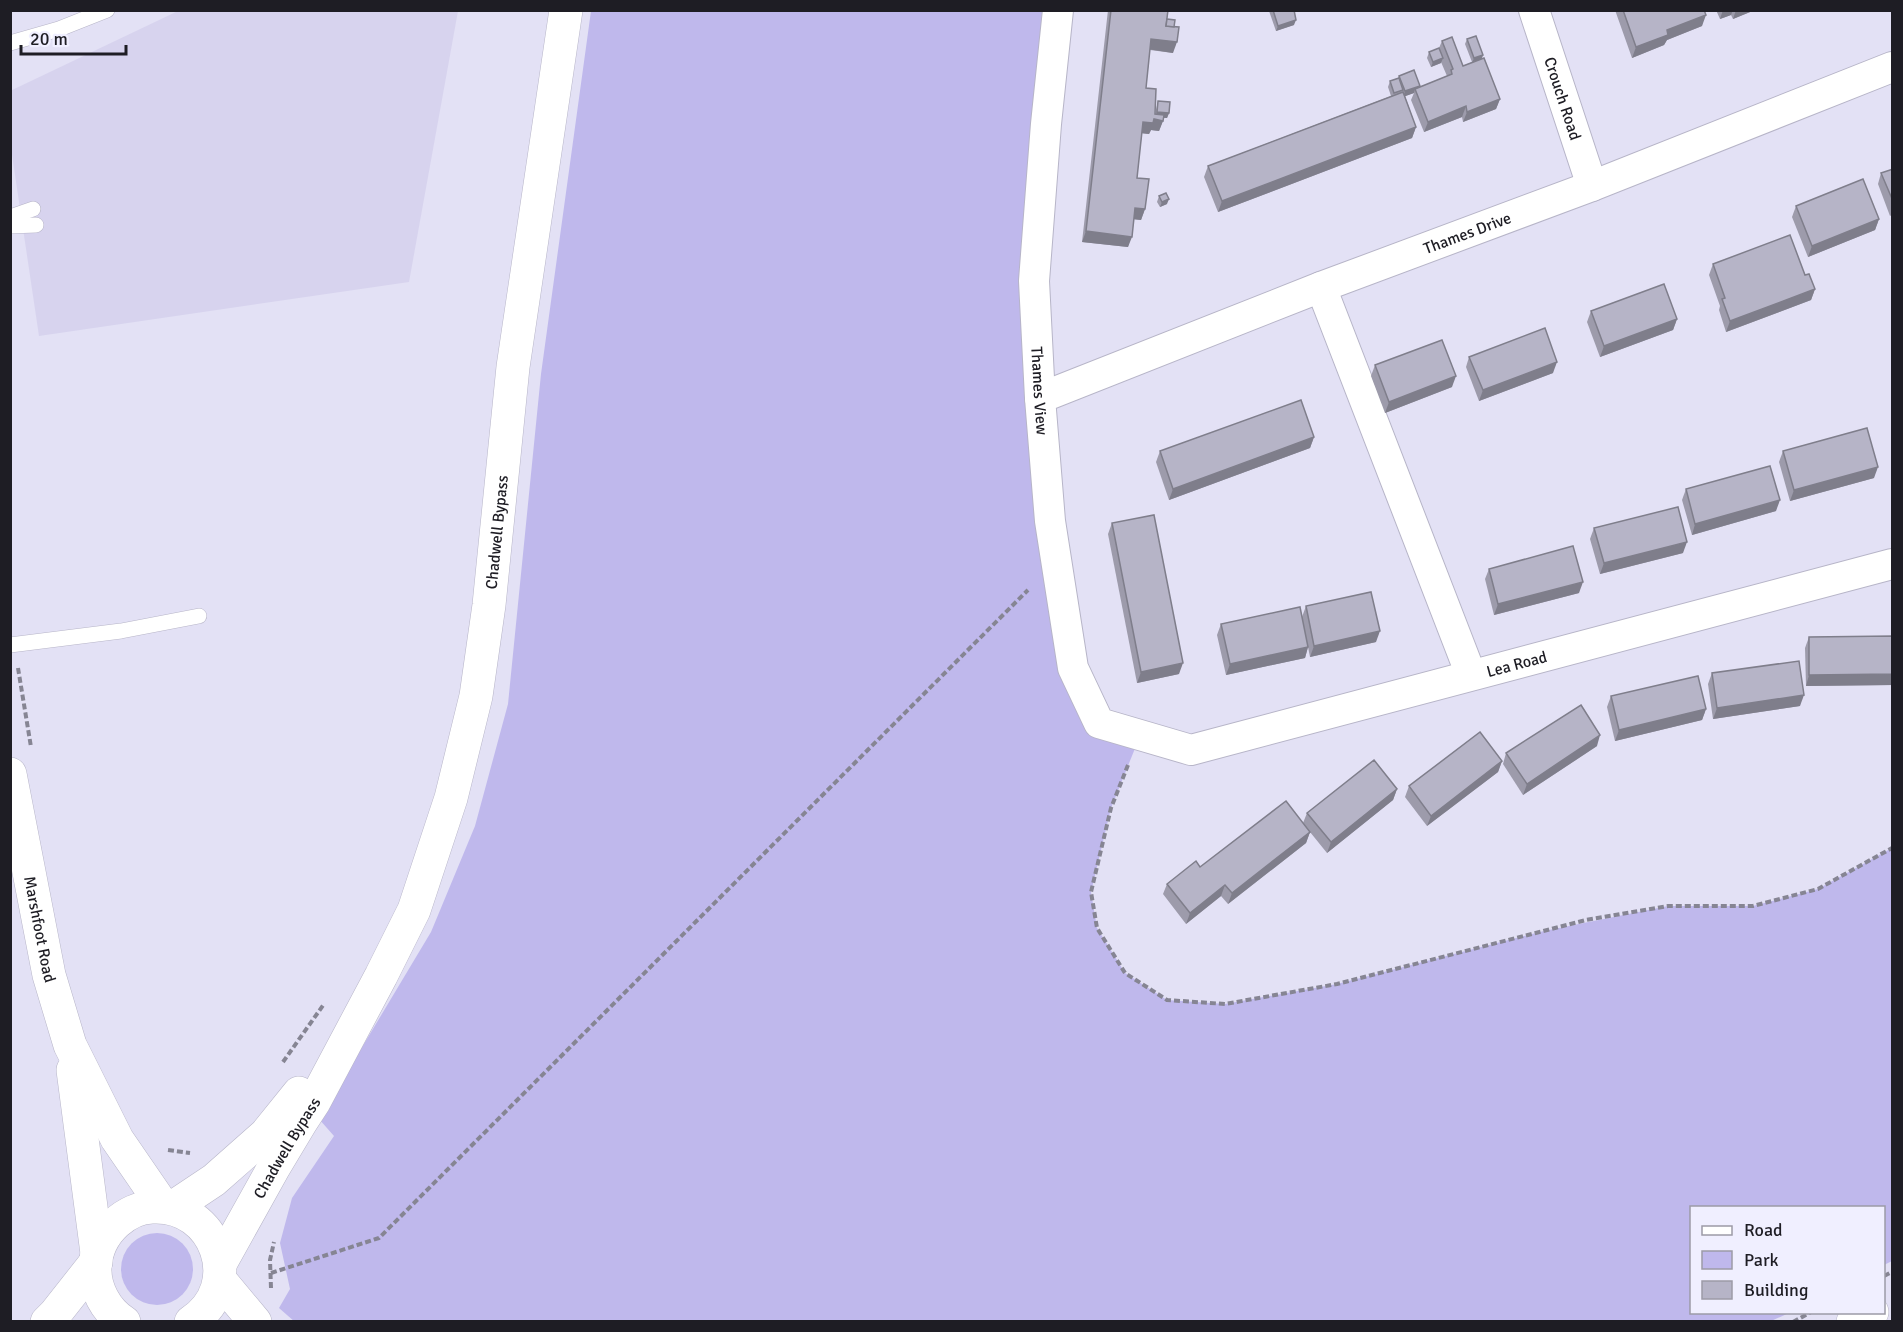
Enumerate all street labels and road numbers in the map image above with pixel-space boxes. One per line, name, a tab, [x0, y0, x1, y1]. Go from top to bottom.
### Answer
street label: Crouch Road	[1539, 54, 1585, 143]
street label: Thames Drive	[1421, 208, 1514, 259]
street label: Thames View	[1026, 346, 1052, 436]
street label: Chadwell Bypass	[482, 474, 513, 590]
street label: Lea Road	[1484, 647, 1549, 682]
street label: Marshfoot Road	[19, 874, 60, 985]
street label: Chadwell Bypass	[249, 1094, 326, 1202]

